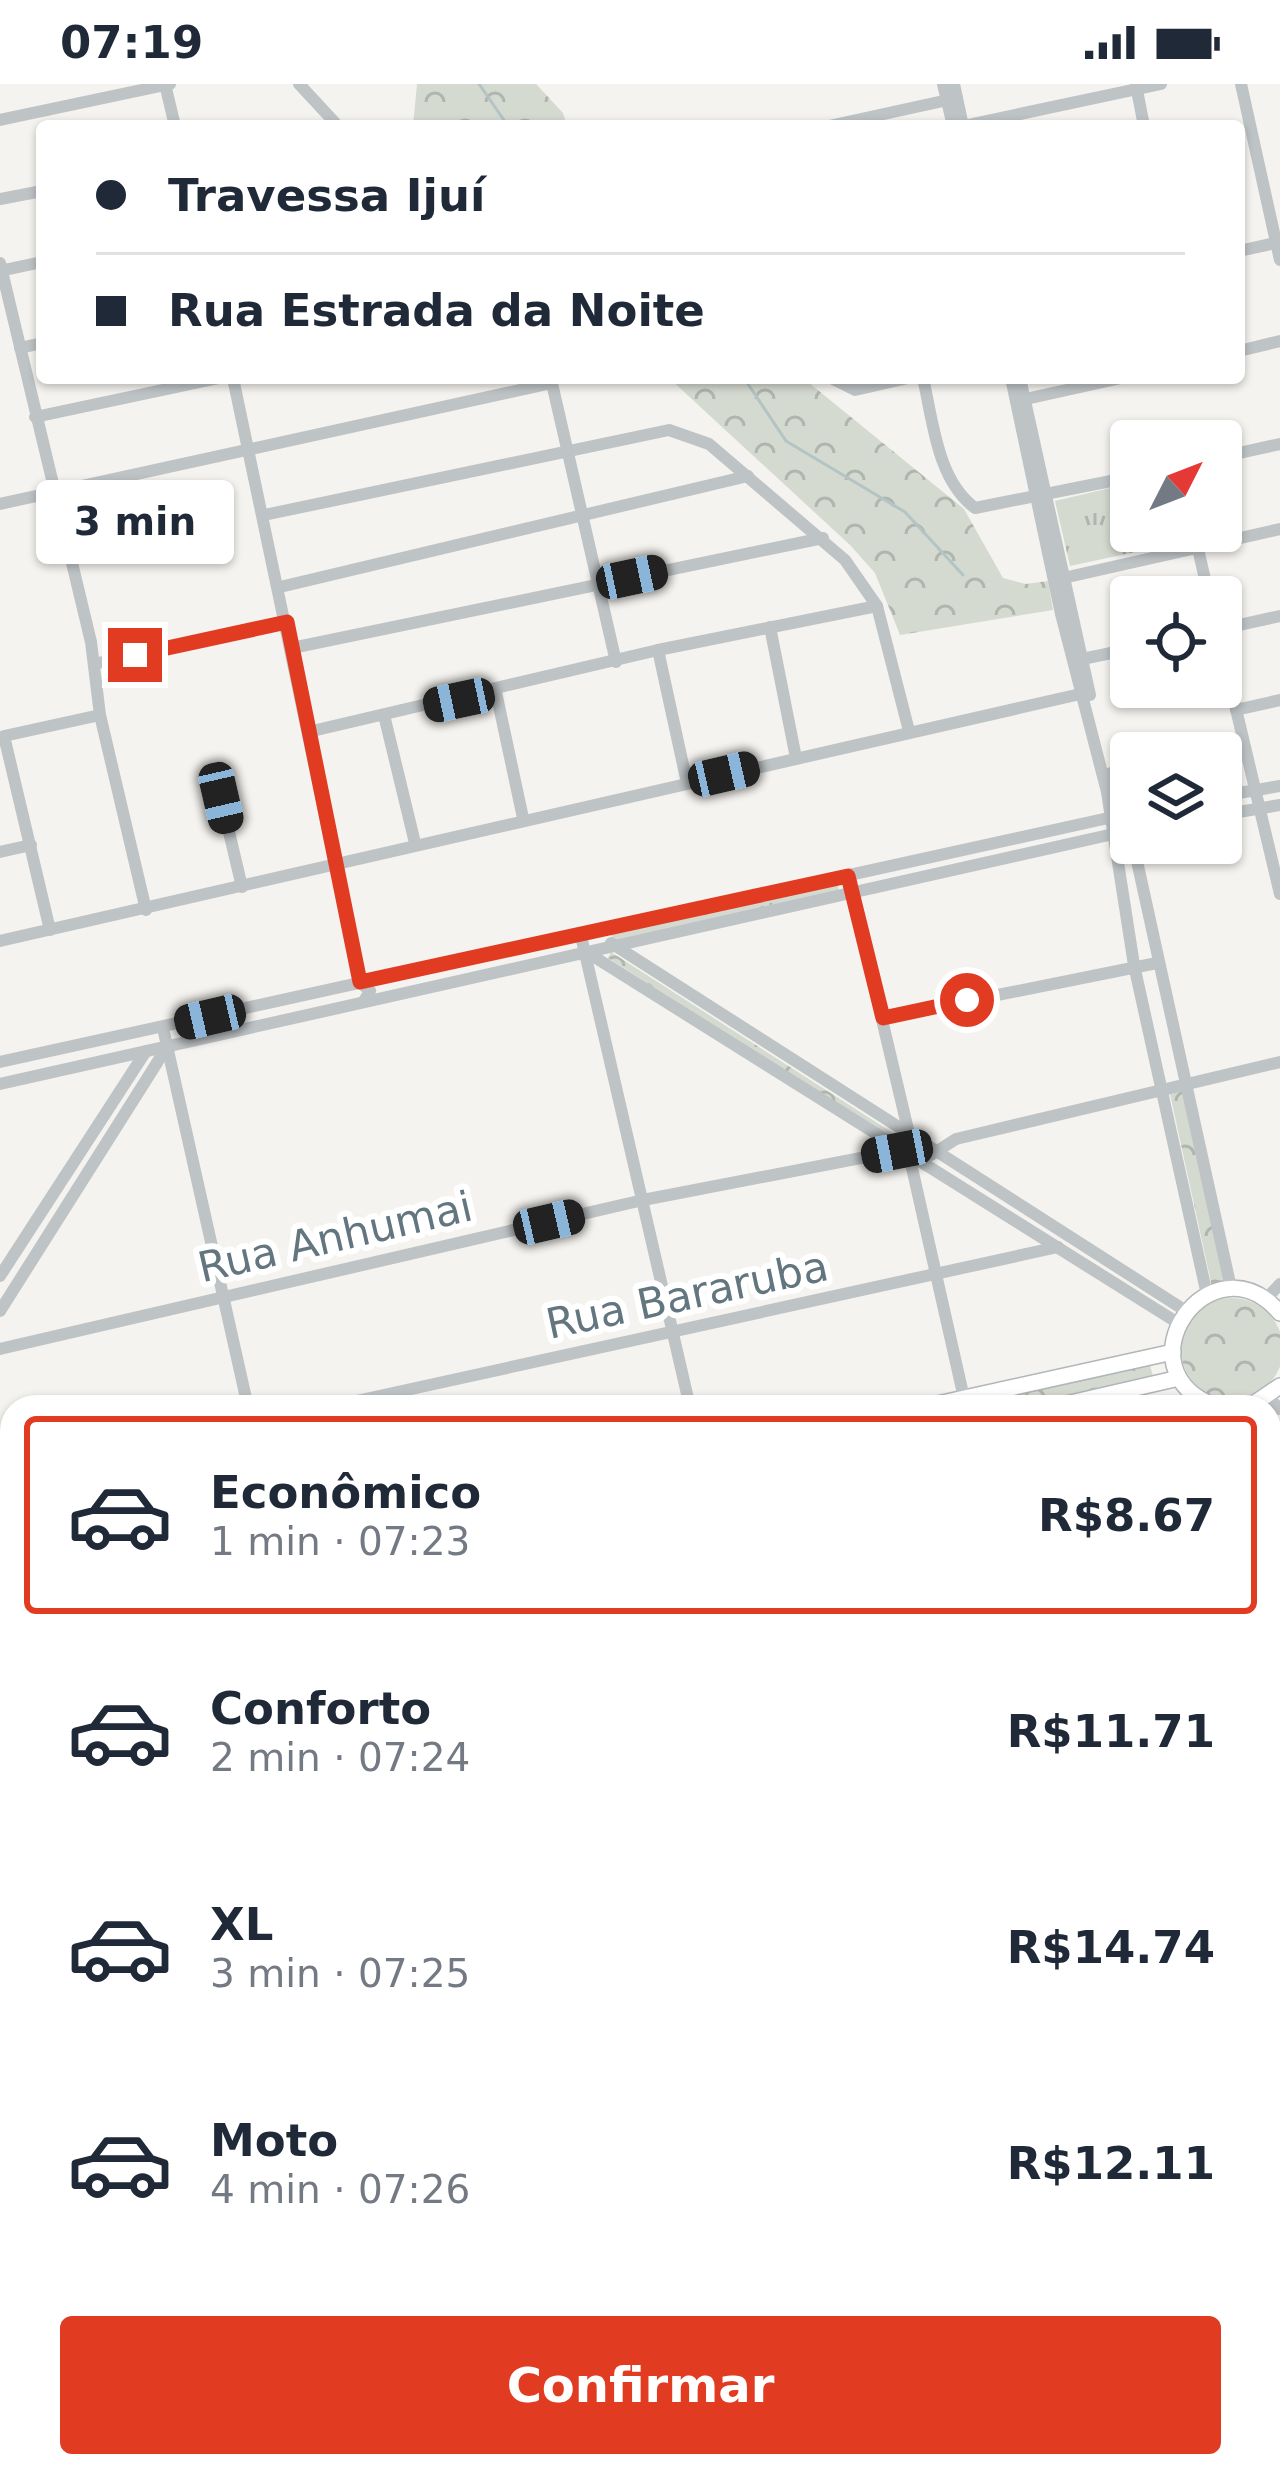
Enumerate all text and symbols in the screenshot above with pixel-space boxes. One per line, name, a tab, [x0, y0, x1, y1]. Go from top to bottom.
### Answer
text: 07:19	[60, 16, 203, 69]
text: Travessa Ijuí	[168, 169, 485, 222]
text: Rua Estrada da Noite	[168, 284, 705, 337]
north arrow	[1110, 420, 1242, 552]
map controls	[1110, 420, 1242, 864]
callout: 3 min	[36, 481, 234, 565]
text: 3 min	[74, 499, 196, 544]
car	[593, 552, 671, 602]
button: locate	[1110, 576, 1242, 708]
route end	[108, 628, 162, 682]
car	[420, 675, 498, 725]
button: layers	[1110, 732, 1242, 864]
car	[685, 748, 763, 800]
car	[195, 759, 247, 837]
route start	[940, 973, 994, 1027]
car	[171, 991, 249, 1043]
car	[858, 1126, 936, 1176]
street label: Rua Anhumai	[193, 1182, 477, 1292]
car	[510, 1196, 588, 1248]
street label: Rua Bararuba	[542, 1241, 832, 1349]
icon: car	[66, 1461, 174, 1569]
text: Econômico	[210, 1466, 481, 1519]
text: R$8.67	[1038, 1489, 1215, 1542]
text: 1 min · 07:23	[210, 1519, 470, 1564]
icon: car	[66, 1677, 174, 1785]
text: Conforto	[210, 1682, 431, 1735]
text: R$11.71	[1007, 1705, 1215, 1758]
text: 2 min · 07:24	[210, 1735, 470, 1780]
icon: car	[66, 1893, 174, 2001]
text: XL	[210, 1898, 273, 1951]
text: R$14.74	[1007, 1921, 1215, 1974]
text: 3 min · 07:25	[210, 1951, 470, 1996]
icon: car	[66, 2109, 174, 2217]
text: Moto	[210, 2114, 338, 2167]
text: R$12.11	[1007, 2137, 1215, 2190]
text: 4 min · 07:26	[210, 2167, 470, 2212]
button: Confirmar	[60, 2316, 1221, 2454]

